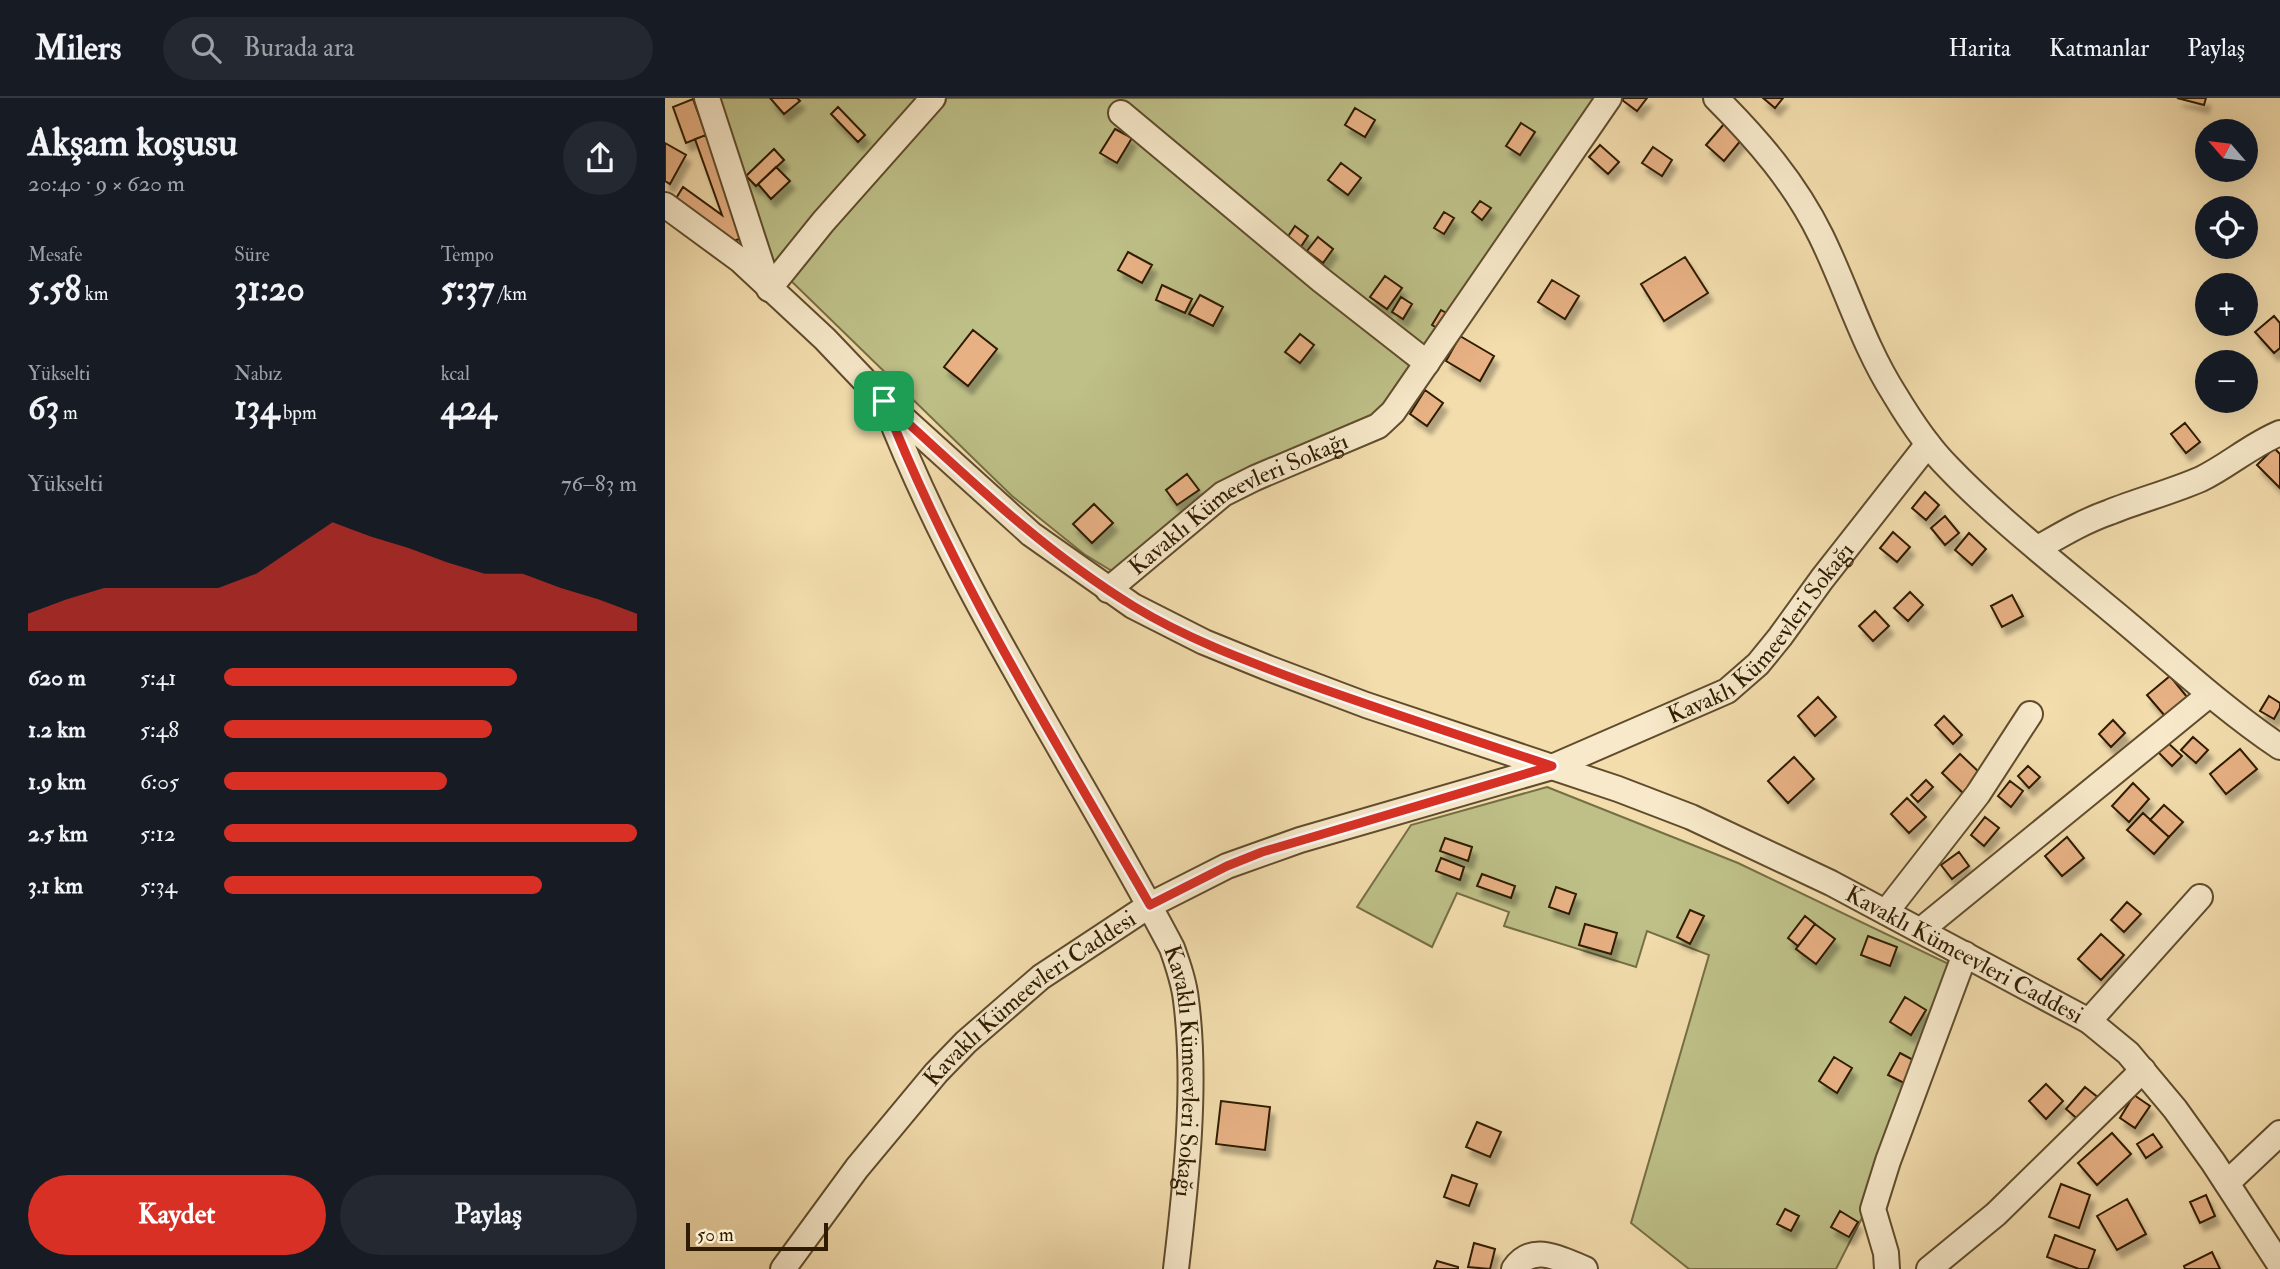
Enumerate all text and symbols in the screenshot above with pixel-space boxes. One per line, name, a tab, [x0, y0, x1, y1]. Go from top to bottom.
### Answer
search box	[163, 17, 653, 80]
text: Milers	[35, 28, 121, 69]
icon: search	[187, 29, 225, 67]
text: Burada ara	[243, 32, 354, 64]
text: Harita	[1948, 33, 2011, 64]
text: Katmanlar	[2049, 33, 2149, 64]
text: Paylaş	[2187, 33, 2245, 64]
text: Akşam koşusu	[28, 119, 238, 167]
north arrow	[2195, 119, 2257, 182]
map controls	[2195, 119, 2258, 413]
button: share	[563, 121, 637, 195]
text: 20:40 · 9 × 620 m	[28, 169, 185, 198]
button: locate	[2195, 196, 2258, 259]
text: Mesafe	[28, 243, 82, 267]
text: Süre	[234, 243, 270, 267]
text: Tempo	[441, 243, 494, 267]
text: 5.58	[28, 267, 81, 311]
text: 31:20	[234, 267, 305, 311]
text: 5:37	[441, 267, 494, 311]
button: +	[2195, 273, 2258, 336]
text: km	[81, 282, 109, 306]
text: /km	[494, 282, 527, 306]
button: −	[2195, 350, 2258, 413]
text: Yükselti	[28, 362, 90, 386]
text: Nabız	[234, 362, 282, 386]
text: kcal	[441, 362, 470, 386]
pin	[854, 371, 914, 431]
icon: arrive	[865, 382, 903, 420]
text: 63	[28, 386, 59, 430]
text: 134	[234, 386, 279, 430]
text: 424	[441, 386, 496, 430]
text: m	[59, 401, 78, 425]
text: bpm	[279, 401, 317, 425]
street label: Kavaklı Kümeevleri Sokağı	[1122, 425, 1353, 582]
text: Yükselti	[28, 469, 103, 498]
text: 76–83 m	[561, 469, 637, 498]
street label: Kavaklı Kümeevleri Sokağı	[1662, 536, 1861, 731]
text: 620 m	[28, 663, 86, 692]
text: 5:41	[140, 663, 176, 692]
text: 1.2 km	[28, 715, 86, 744]
text: 5:48	[140, 715, 179, 744]
text: 1.9 km	[28, 767, 86, 796]
text: 6:05	[140, 767, 179, 796]
text: 2.5 km	[28, 819, 88, 848]
text: 5:12	[140, 819, 176, 848]
text: 3.1 km	[28, 871, 83, 900]
text: 5:34	[140, 871, 177, 900]
street label: Kavaklı Kümeevleri Caddesi	[1840, 878, 2089, 1031]
street label: Kavaklı Kümeevleri Caddesi	[916, 903, 1142, 1092]
street label: Kavaklı Kümeevleri Sokağı	[1157, 941, 1206, 1199]
button: Kaydet	[28, 1175, 326, 1255]
button: Paylaş	[340, 1175, 637, 1255]
scale bar	[686, 1220, 828, 1252]
text: 50 m	[697, 1223, 734, 1247]

